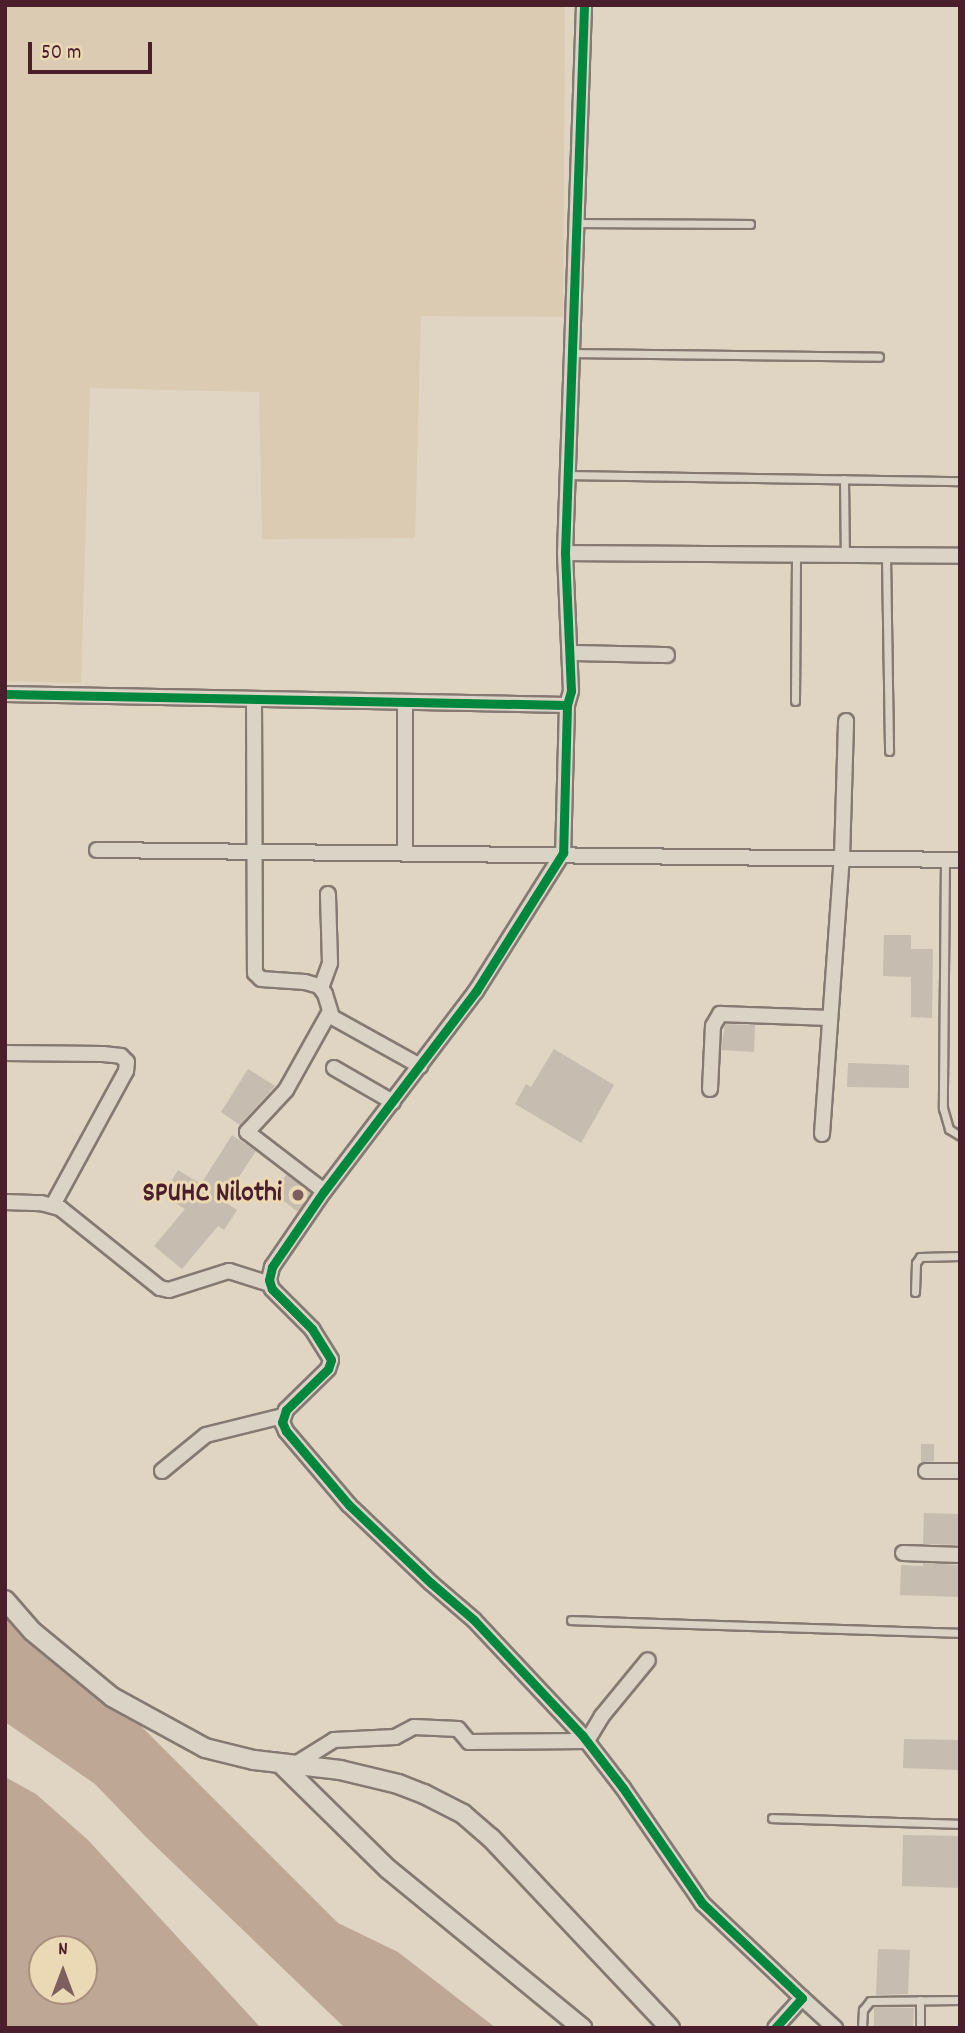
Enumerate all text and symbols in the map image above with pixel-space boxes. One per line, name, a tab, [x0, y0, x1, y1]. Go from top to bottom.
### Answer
scale bar	[32, 28, 156, 72]
text: 50 m	[41, 39, 81, 69]
place label: SPUHC Nilothi	[143, 1178, 282, 1212]
marker: SPUHC Nilothi	[288, 1185, 308, 1205]
north arrow	[28, 1935, 98, 2005]
text: N	[58, 1937, 68, 1964]

